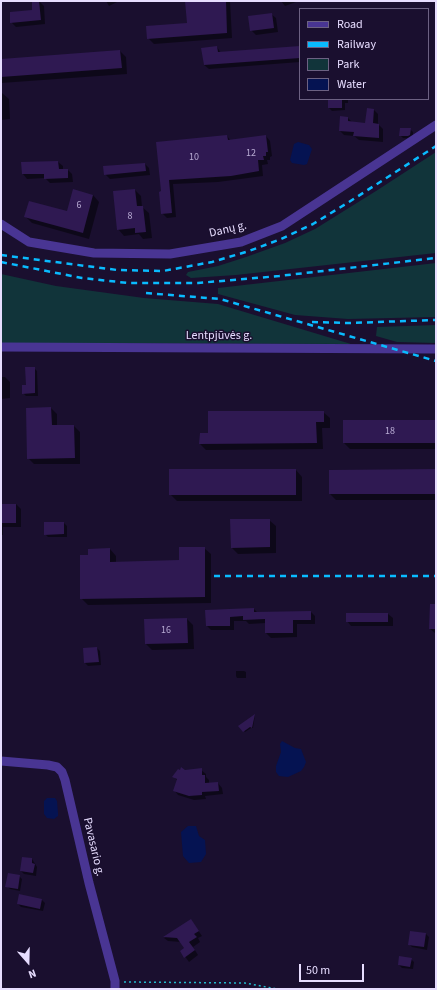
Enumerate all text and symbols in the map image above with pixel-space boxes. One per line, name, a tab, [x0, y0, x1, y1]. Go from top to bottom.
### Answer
legend	[299, 8, 429, 100]
text: Road	[337, 16, 363, 33]
text: Railway	[337, 36, 376, 53]
text: Park	[337, 56, 359, 73]
text: Water	[337, 76, 366, 93]
house number: 12	[246, 148, 256, 160]
house number: 10	[189, 152, 199, 164]
house number: 6	[77, 200, 81, 212]
house number: 8	[128, 211, 132, 223]
street label: Danų g.	[208, 219, 248, 241]
street label: Lentpjūvės g.	[186, 329, 252, 343]
house number: 18	[385, 426, 395, 438]
house number: 16	[161, 625, 171, 637]
street label: Pavasario g.	[79, 816, 107, 878]
north arrow	[8, 942, 48, 982]
scale bar	[301, 956, 366, 982]
text: 50 m	[306, 962, 330, 979]
text: N	[26, 965, 38, 982]

